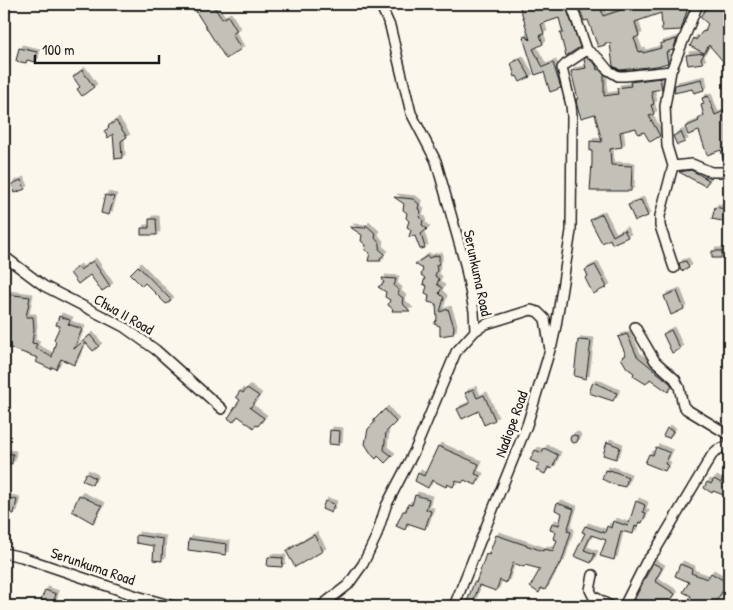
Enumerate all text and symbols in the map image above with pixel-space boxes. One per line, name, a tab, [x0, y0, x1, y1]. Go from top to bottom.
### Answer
scale bar	[35, 32, 159, 64]
text: 100 m	[42, 39, 75, 60]
street label: Serunkuma Road	[459, 228, 497, 318]
street label: Chwa II Road	[90, 288, 158, 340]
street label: Nadiope Road	[489, 388, 533, 460]
street label: Serunkuma Road	[48, 542, 138, 590]

